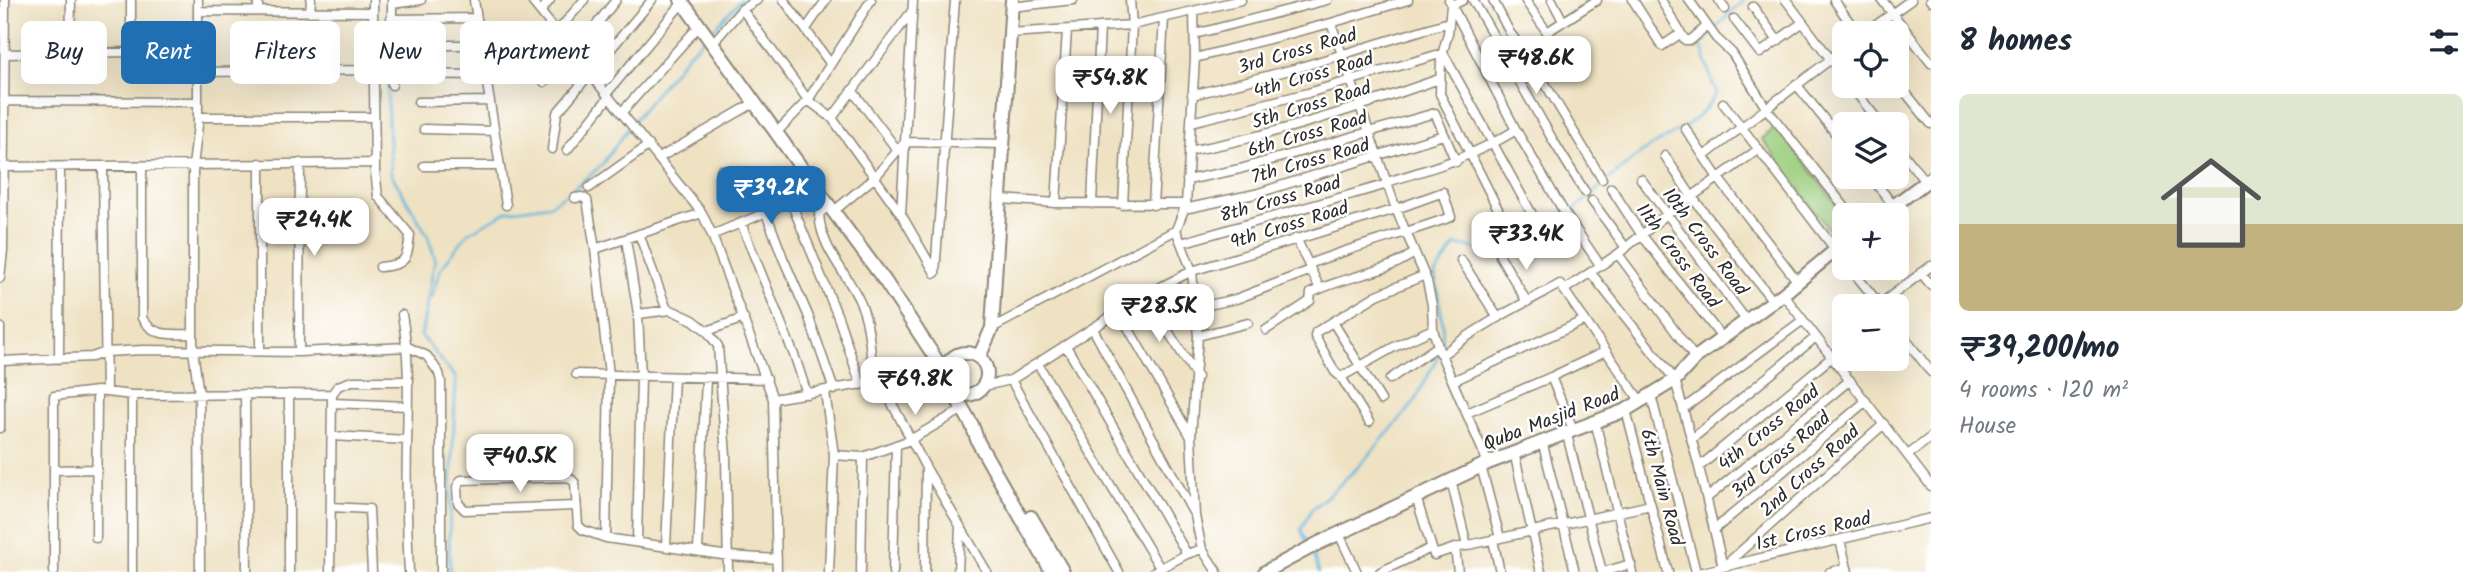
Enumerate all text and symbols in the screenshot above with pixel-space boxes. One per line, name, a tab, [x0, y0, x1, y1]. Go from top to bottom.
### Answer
text: 8 homes	[1959, 18, 2072, 66]
street label: 3rd Cross Road	[1235, 20, 1361, 83]
chip: Buy	[21, 21, 107, 84]
chip: Rent	[121, 21, 216, 84]
chip: Filters	[230, 21, 340, 84]
chip: New	[354, 21, 446, 84]
chip: Apartment	[460, 21, 614, 84]
map controls	[1832, 21, 1909, 371]
button: locate	[1832, 21, 1909, 98]
icon: filters	[2425, 23, 2463, 61]
pin: ₹48.6K	[1479, 36, 1593, 96]
text: ₹48.6K	[1497, 41, 1575, 77]
street label: 4th Cross Road	[1250, 44, 1378, 107]
pin: ₹54.8K	[1053, 57, 1167, 116]
text: ₹54.8K	[1071, 61, 1149, 97]
street label: 5th Cross Road	[1248, 73, 1376, 138]
street label: 6th Cross Road	[1244, 103, 1372, 166]
button: layers	[1832, 112, 1909, 189]
street label: 7th Cross Road	[1248, 131, 1374, 193]
icon: home	[2148, 140, 2274, 266]
pin: ₹39.2K	[714, 166, 828, 226]
street label: 8th Cross Road	[1216, 168, 1345, 232]
text: ₹39.2K	[733, 171, 809, 207]
street label: 10th Cross Road	[1654, 182, 1755, 303]
street label: 9th Cross Road	[1227, 193, 1353, 258]
street label: 11th Cross Road	[1628, 197, 1727, 316]
pin: ₹24.4K	[257, 198, 371, 258]
text: ₹24.4K	[275, 203, 353, 239]
button: +	[1832, 203, 1909, 280]
pin: ₹33.4K	[1469, 212, 1583, 272]
text: ₹33.4K	[1487, 217, 1565, 253]
pin: ₹28.5K	[1102, 284, 1216, 344]
text: ₹28.5K	[1120, 289, 1198, 325]
button: −	[1832, 294, 1909, 371]
text: ₹39,200/mo	[1959, 325, 2120, 373]
pin: ₹69.8K	[858, 358, 972, 417]
text: ₹69.8K	[877, 362, 953, 398]
text: 4 rooms · 120 m²	[1959, 373, 2128, 409]
street label: 4th Cross Road	[1712, 378, 1827, 479]
street label: Quba Masjid Road	[1479, 380, 1625, 460]
street label: 3rd Cross Road	[1725, 404, 1838, 506]
text: House	[1959, 409, 2016, 445]
street label: 2nd Cross Road	[1753, 418, 1868, 525]
street label: 6th Main Road	[1631, 426, 1691, 550]
pin: ₹40.5K	[463, 434, 577, 494]
text: ₹40.5K	[482, 439, 558, 475]
street label: 1st Cross Road	[1753, 504, 1874, 560]

